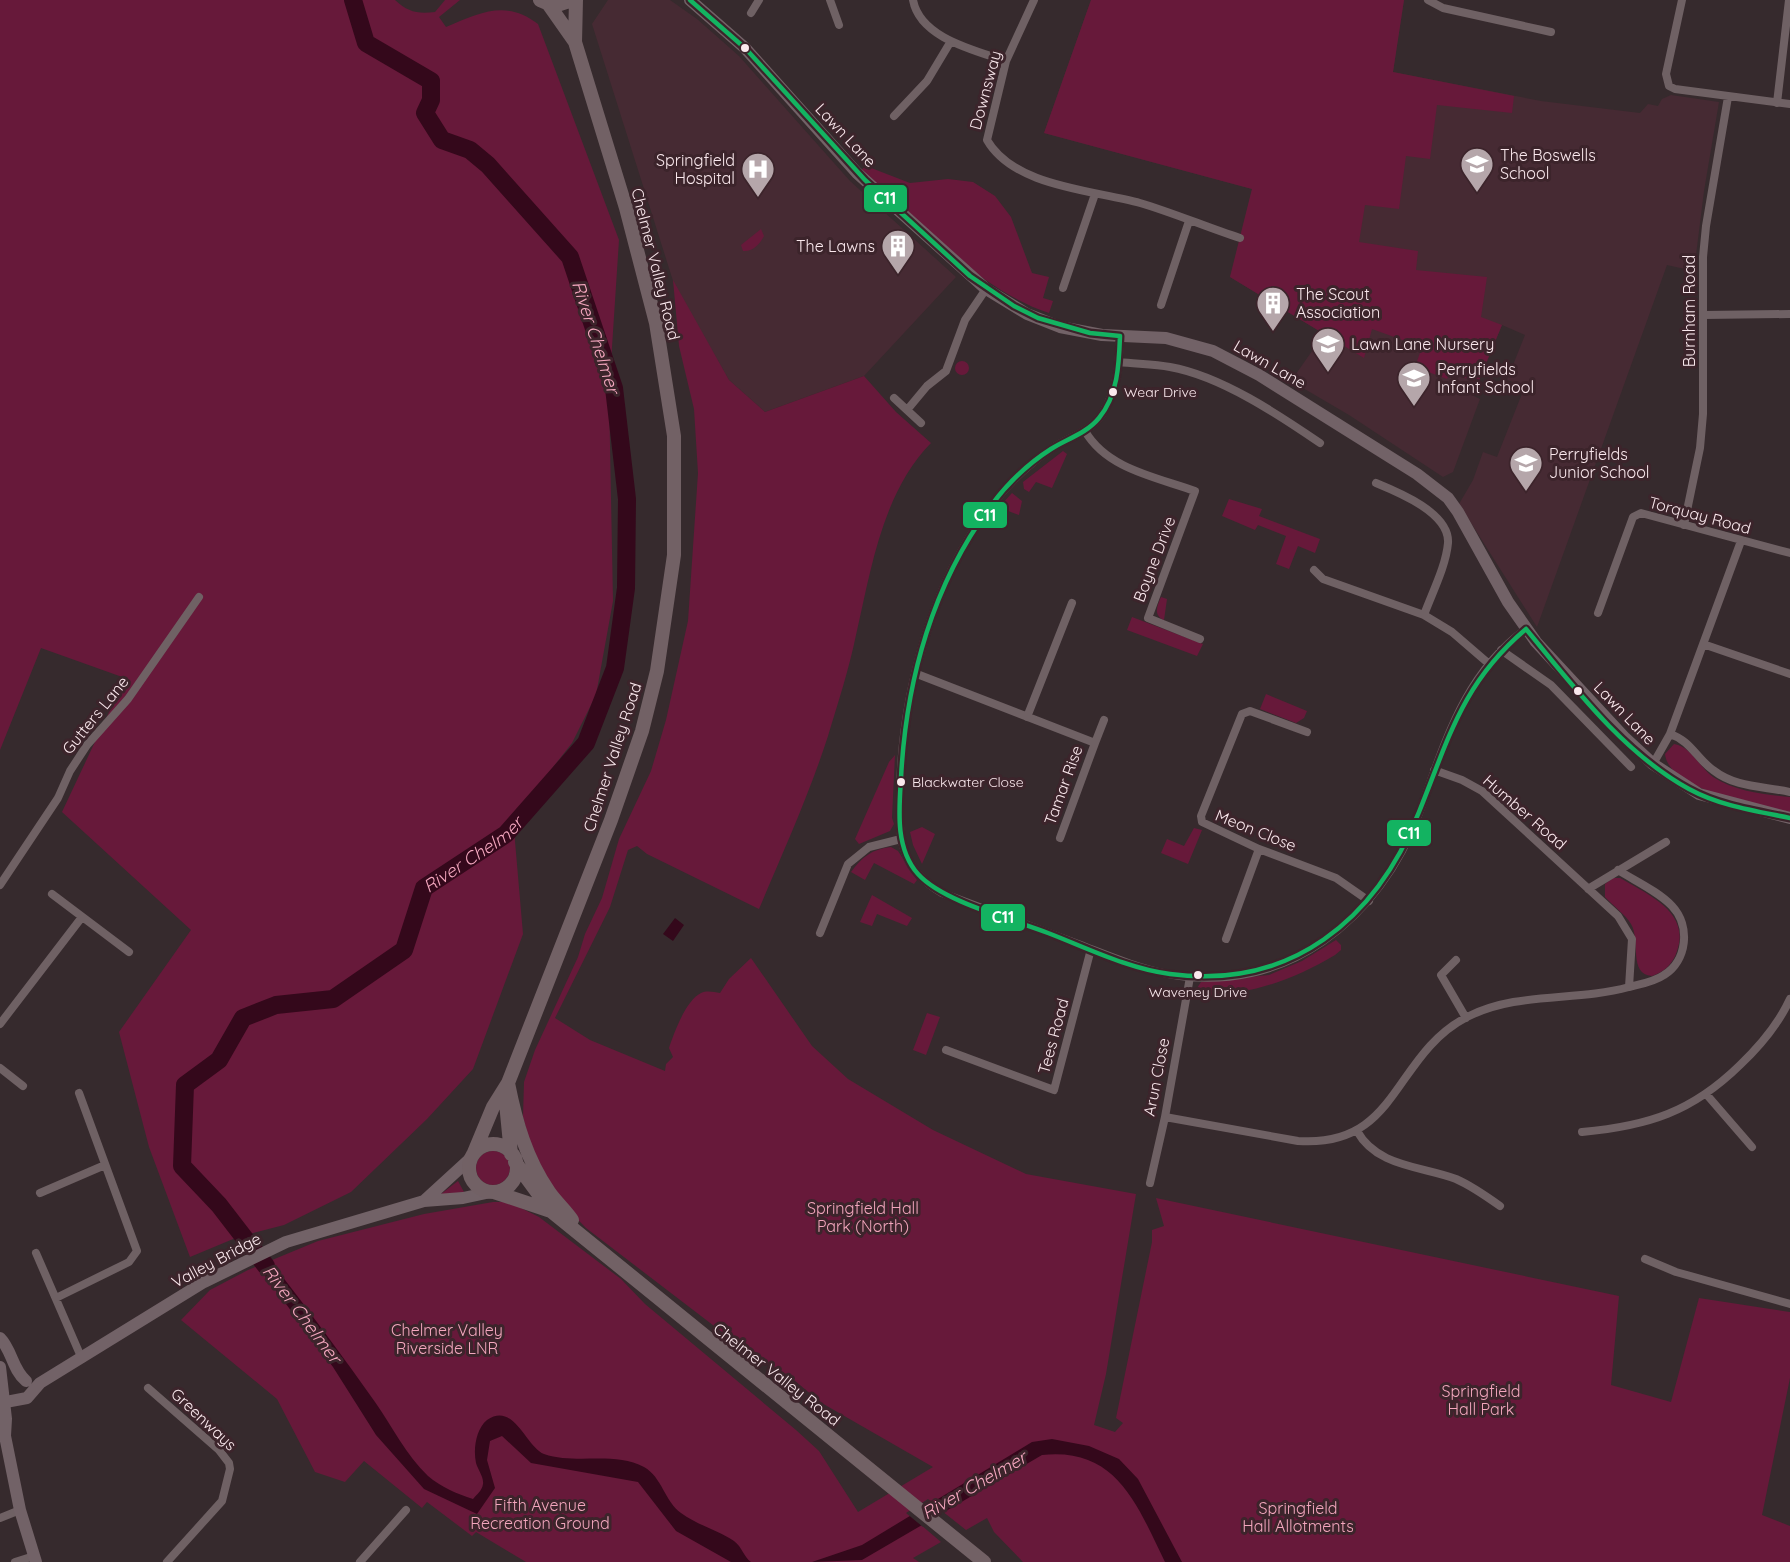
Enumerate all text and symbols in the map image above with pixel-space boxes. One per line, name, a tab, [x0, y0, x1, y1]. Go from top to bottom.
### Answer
unlabelled marker	[739, 42, 751, 54]
street label: Downsway	[965, 48, 1005, 132]
street label: Lawn Lane	[811, 99, 881, 171]
place label: The Boswells School	[1500, 145, 1596, 183]
school or university icon: The Boswells School	[1459, 146, 1495, 193]
place label: Springfield Hospital	[656, 150, 735, 188]
hospital icon: Springfield Hospital	[740, 151, 776, 198]
line badge: C11	[863, 184, 908, 213]
street label: Chelmer Valley Road	[627, 186, 685, 342]
text: C11	[874, 188, 896, 208]
building icon: The Lawns	[880, 228, 916, 275]
place label: The Lawns	[796, 236, 875, 256]
street label: Burnham Road	[1679, 255, 1699, 367]
water label: River Chelmer	[567, 278, 626, 398]
place label: The Scout Association	[1296, 284, 1380, 322]
building icon: The Scout Association	[1255, 285, 1291, 332]
school or university icon: Lawn Lane Nursery	[1310, 326, 1346, 373]
place label: Lawn Lane Nursery	[1351, 334, 1494, 354]
street label: Lawn Lane	[1230, 335, 1310, 393]
place label: Perryfields Infant School	[1437, 359, 1534, 397]
school or university icon: Perryfields Infant School	[1396, 360, 1432, 407]
place label: Wear Drive	[1124, 383, 1197, 401]
marker: Wear Drive	[1107, 386, 1119, 398]
place label: Perryfields Junior School	[1549, 444, 1650, 482]
school or university icon: Perryfields Junior School	[1508, 445, 1544, 492]
street label: Torquay Road	[1647, 492, 1753, 538]
line badge: C11	[962, 501, 1008, 529]
text: C11	[974, 505, 996, 525]
street label: Boyne Drive	[1128, 513, 1180, 605]
street label: Gutters Lane	[57, 672, 133, 758]
street label: Lawn Lane	[1590, 677, 1660, 749]
street label: Chelmer Valley Road	[578, 680, 646, 834]
unlabelled marker	[1572, 685, 1584, 697]
street label: Tamar Rise	[1039, 742, 1087, 828]
street label: Humber Road	[1479, 770, 1571, 854]
place label: Blackwater Close	[912, 773, 1024, 791]
marker: Blackwater Close	[895, 776, 907, 788]
street label: Meon Close	[1213, 805, 1299, 855]
water label: River Chelmer	[418, 810, 529, 897]
line badge: C11	[1386, 819, 1432, 847]
text: C11	[1398, 823, 1420, 843]
line badge: C11	[980, 903, 1026, 932]
text: C11	[992, 907, 1014, 927]
marker: Waveney Drive	[1192, 969, 1204, 981]
place label: Waveney Drive	[1149, 983, 1247, 1001]
street label: Tees Road	[1033, 996, 1073, 1076]
street label: Arun Close	[1139, 1036, 1173, 1118]
park label: Springfield Hall Park (North)	[807, 1198, 919, 1236]
street label: Valley Bridge	[168, 1228, 264, 1292]
water label: River Chelmer	[258, 1260, 348, 1369]
street label: Chelmer Valley Road	[709, 1318, 845, 1430]
park label: Chelmer Valley Riverside LNR	[391, 1320, 503, 1358]
park label: Springfield Hall Park	[1442, 1381, 1520, 1419]
street label: Greenways	[167, 1384, 241, 1454]
water label: River Chelmer	[918, 1445, 1032, 1524]
park label: Fifth Avenue Recreation Ground	[470, 1495, 610, 1533]
park label: Springfield Hall Allotments	[1242, 1498, 1354, 1536]

